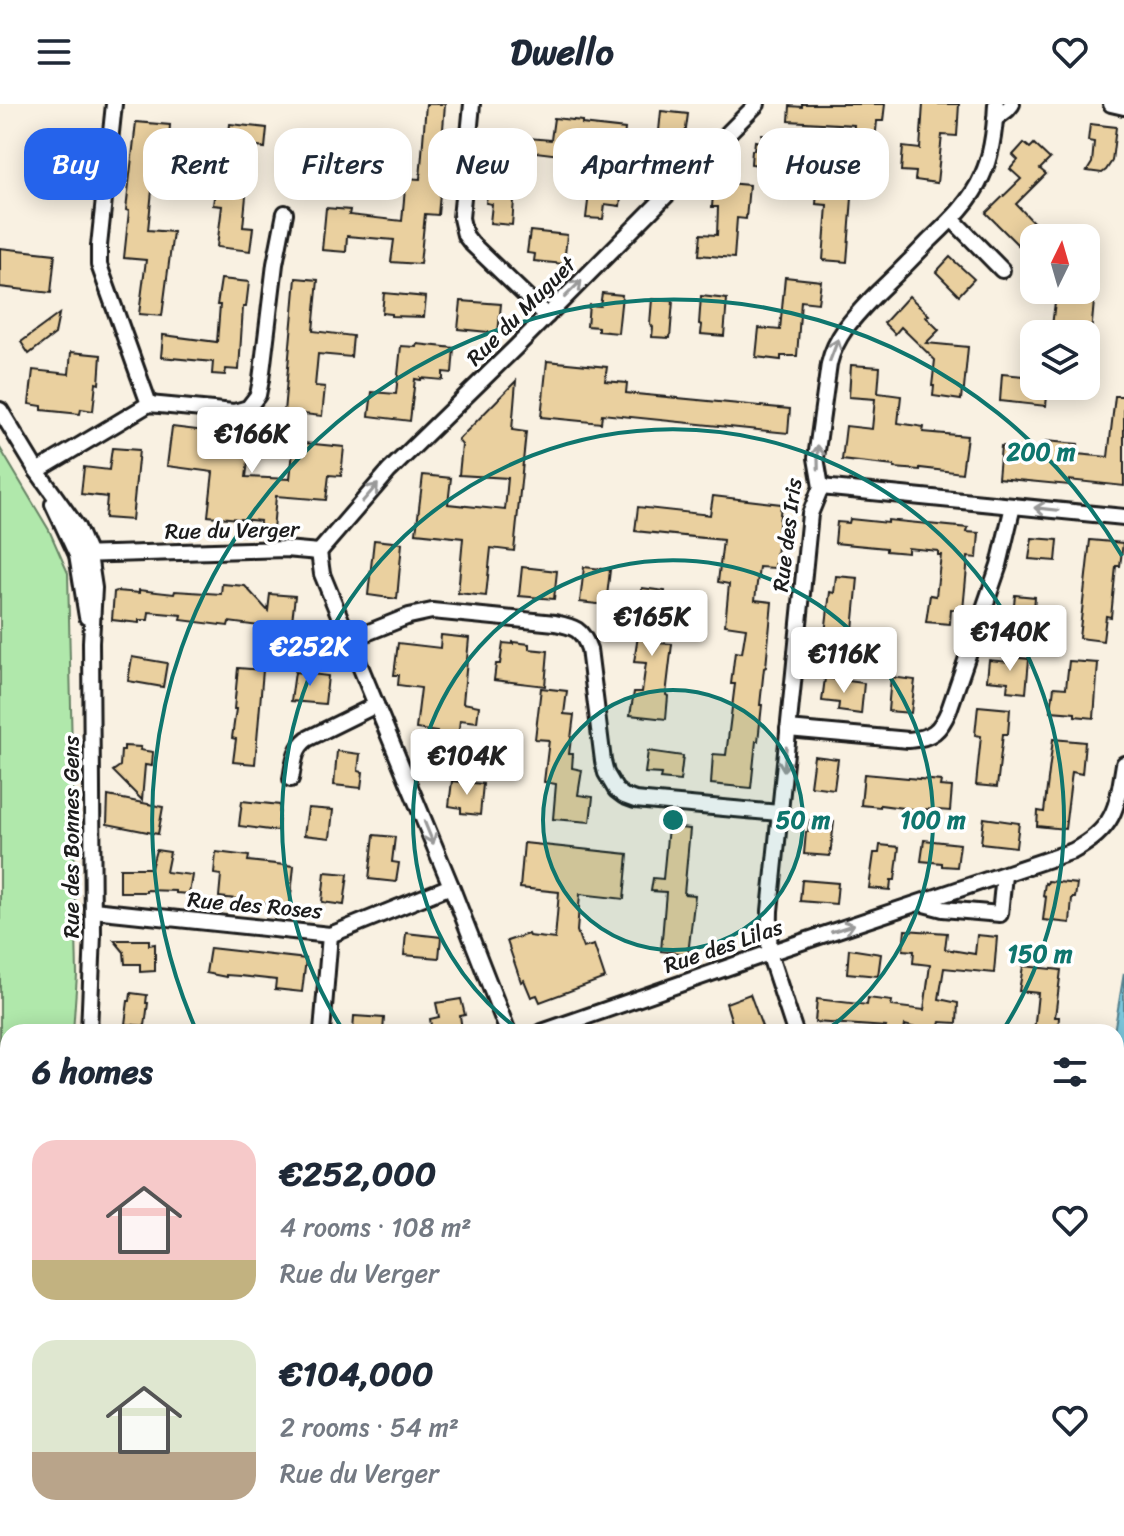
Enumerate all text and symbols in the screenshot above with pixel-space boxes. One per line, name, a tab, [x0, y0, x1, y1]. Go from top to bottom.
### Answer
text: Dwello	[510, 20, 614, 84]
icon: menu	[32, 30, 76, 74]
icon: heart	[1048, 30, 1092, 74]
chip: Buy	[24, 128, 127, 200]
chip: Rent	[143, 128, 258, 200]
chip: Filters	[274, 128, 412, 200]
chip: New	[428, 128, 537, 200]
chip: Apartment	[553, 128, 741, 200]
chip: House	[757, 128, 889, 200]
north arrow	[1020, 224, 1100, 304]
map controls	[1020, 224, 1100, 400]
street label: Rue du Muguet	[457, 246, 586, 375]
one-way arrow	[564, 279, 583, 299]
button: layers	[1020, 320, 1100, 400]
one-way arrow	[828, 338, 842, 363]
pin: €166K	[196, 407, 308, 475]
text: €166K	[215, 410, 289, 456]
text: 200 m	[1006, 431, 1076, 473]
one-way arrow	[810, 444, 826, 471]
street label: Rue des Iris	[761, 475, 813, 594]
one-way arrow	[361, 483, 379, 504]
one-way arrow	[1033, 501, 1060, 516]
street label: Rue du Verger	[164, 509, 301, 551]
pin: €165K	[596, 590, 708, 658]
text: €165K	[615, 593, 689, 639]
pin: €140K	[954, 605, 1066, 673]
text: €140K	[972, 608, 1048, 654]
pin: €252K	[254, 620, 366, 688]
text: €252K	[271, 623, 349, 669]
pin: €116K	[788, 627, 900, 695]
text: €116K	[809, 630, 879, 676]
pin: €104K	[411, 729, 523, 797]
text: €104K	[429, 732, 505, 778]
street label: Rue des Bonnes Gens	[52, 735, 91, 938]
one-way arrow	[777, 745, 792, 772]
text: 50 m	[776, 799, 831, 841]
text: 100 m	[900, 799, 966, 841]
centre of rings	[659, 806, 687, 834]
one-way arrow	[422, 820, 437, 845]
street label: Rue des Roses	[186, 880, 325, 930]
street label: Rue des Lilas	[658, 907, 789, 985]
one-way arrow	[830, 920, 855, 934]
text: 150 m	[1008, 933, 1073, 975]
text: 6 homes	[32, 1042, 153, 1102]
icon: filters	[1048, 1050, 1092, 1094]
text: €252,000	[280, 1144, 436, 1204]
icon: home	[96, 1172, 192, 1268]
icon: heart	[1048, 1198, 1092, 1242]
text: 4 rooms · 108 m²	[280, 1204, 471, 1250]
text: Rue du Verger	[280, 1250, 439, 1296]
text: €104,000	[280, 1344, 434, 1404]
icon: home	[96, 1372, 192, 1468]
icon: heart	[1048, 1398, 1092, 1442]
text: 2 rooms · 54 m²	[280, 1404, 459, 1450]
text: Rue du Verger	[280, 1450, 439, 1496]

